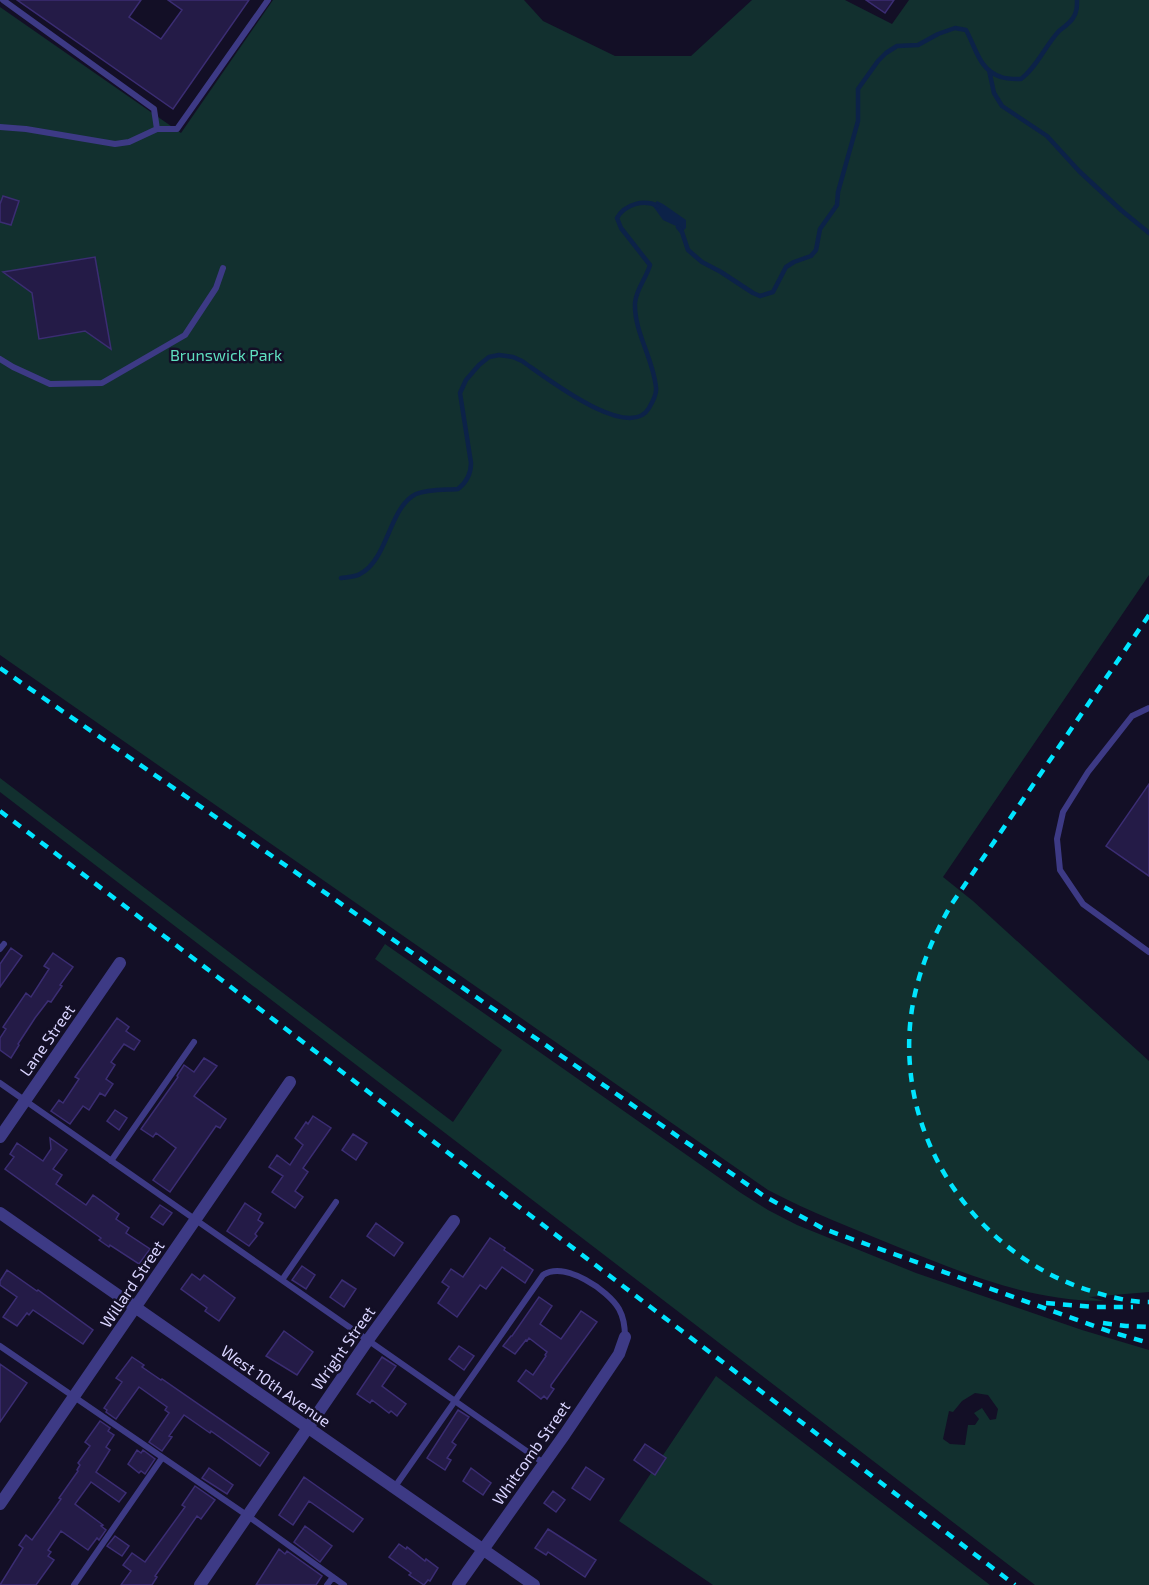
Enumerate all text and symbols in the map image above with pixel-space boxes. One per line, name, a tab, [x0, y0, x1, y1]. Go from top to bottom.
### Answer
park label: Brunswick Park	[170, 345, 282, 364]
street label: Lane Street	[15, 1000, 78, 1079]
street label: Willard Street	[96, 1237, 168, 1331]
street label: Wright Street	[307, 1302, 378, 1393]
street label: West 10th Avenue	[218, 1341, 335, 1431]
street label: Whitcomb Street	[488, 1397, 573, 1508]

